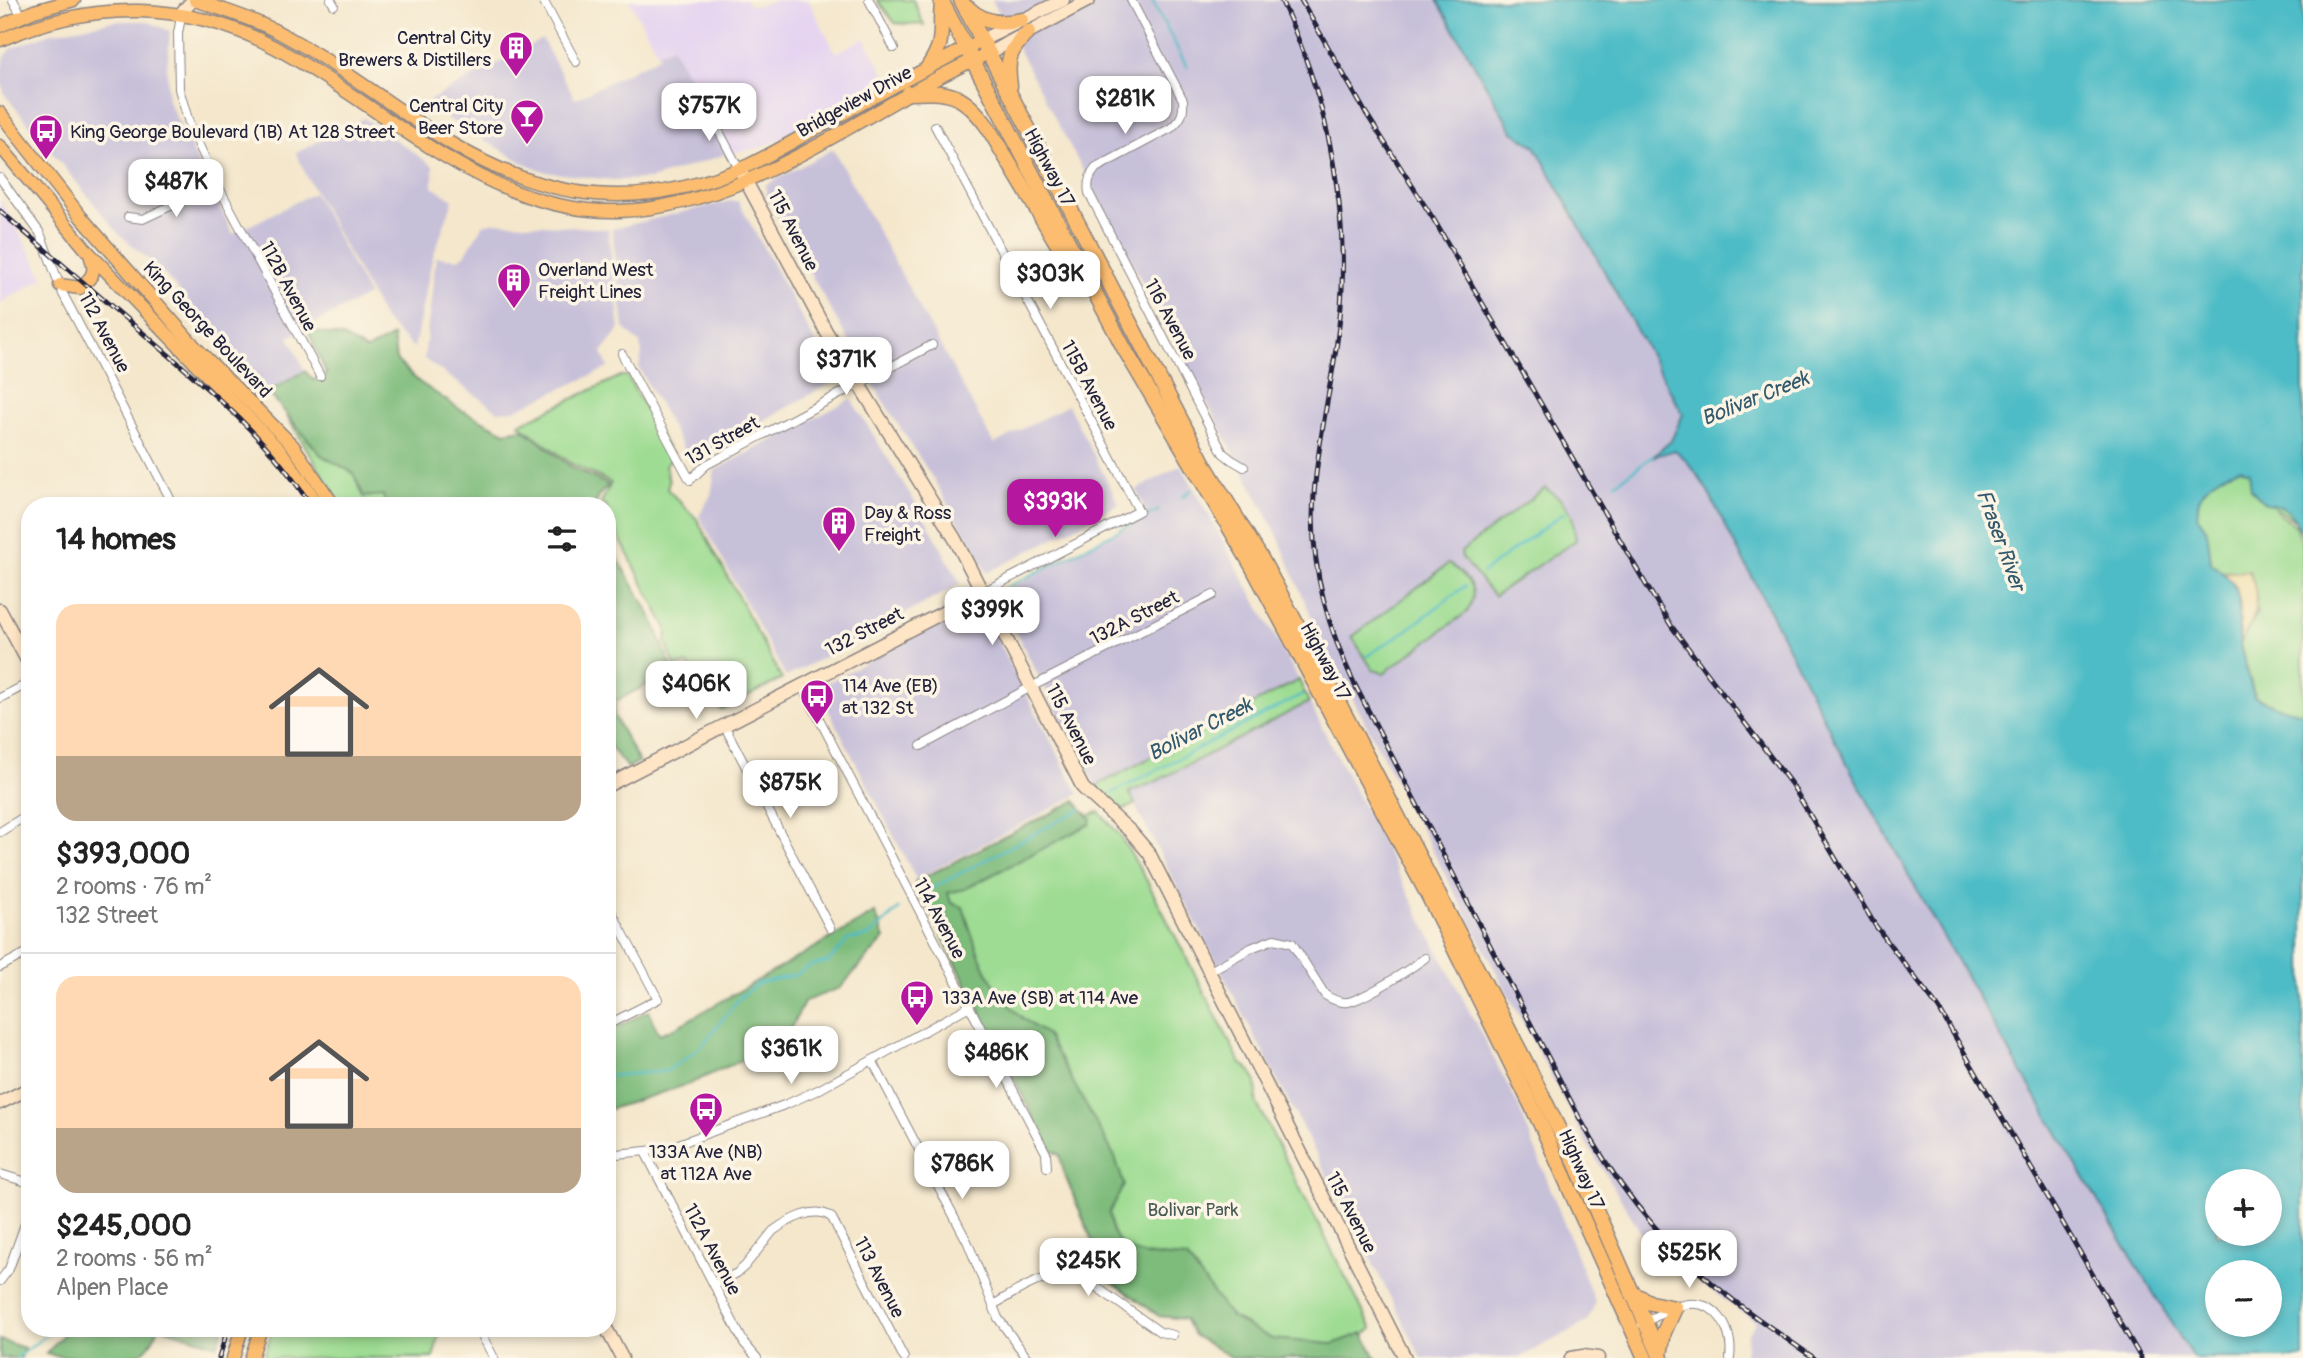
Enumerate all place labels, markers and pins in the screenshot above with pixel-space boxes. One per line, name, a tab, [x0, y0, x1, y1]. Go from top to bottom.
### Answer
place label: Central City Brewers & Distillers	[338, 26, 491, 72]
building icon: Central City Brewers & Distillers	[497, 29, 535, 78]
pin: $281K	[1076, 76, 1174, 136]
pin: $757K	[660, 83, 758, 143]
place label: Central City Beer Store	[409, 94, 504, 140]
bar icon: Central City Beer Store	[508, 97, 546, 146]
bus stop icon: King George Boulevard (1B) At 128 Street	[27, 112, 65, 161]
place label: King George Boulevard (1B) At 128 Street	[70, 120, 395, 144]
pin: $487K	[127, 160, 225, 219]
pin: $303K	[1001, 252, 1099, 311]
place label: Overland West Freight Lines	[538, 258, 654, 304]
building icon: Overland West Freight Lines	[495, 261, 533, 310]
pin: $371K	[797, 338, 895, 397]
pin: $393K	[1006, 480, 1104, 539]
place label: Day & Ross Freight	[864, 501, 952, 547]
building icon: Day & Ross Freight	[820, 504, 858, 553]
pin: $399K	[943, 588, 1041, 647]
pin: $406K	[647, 662, 745, 721]
place label: 114 Ave (EB) at 132 St	[842, 674, 939, 720]
bus stop icon: 114 Ave (EB) at 132 St	[798, 677, 836, 726]
pin: $875K	[741, 760, 839, 820]
bus stop icon: 133A Ave (SB) at 114 Ave	[898, 978, 936, 1027]
place label: 133A Ave (SB) at 114 Ave	[942, 986, 1139, 1010]
pin: $361K	[742, 1026, 840, 1086]
pin: $486K	[947, 1030, 1045, 1090]
bus stop icon: 133A Ave (NB) at 112A Ave	[687, 1090, 725, 1139]
place label: 133A Ave (NB) at 112A Ave	[649, 1140, 763, 1186]
pin: $786K	[913, 1142, 1011, 1201]
pin: $525K	[1640, 1230, 1738, 1290]
pin: $245K	[1039, 1238, 1137, 1298]

